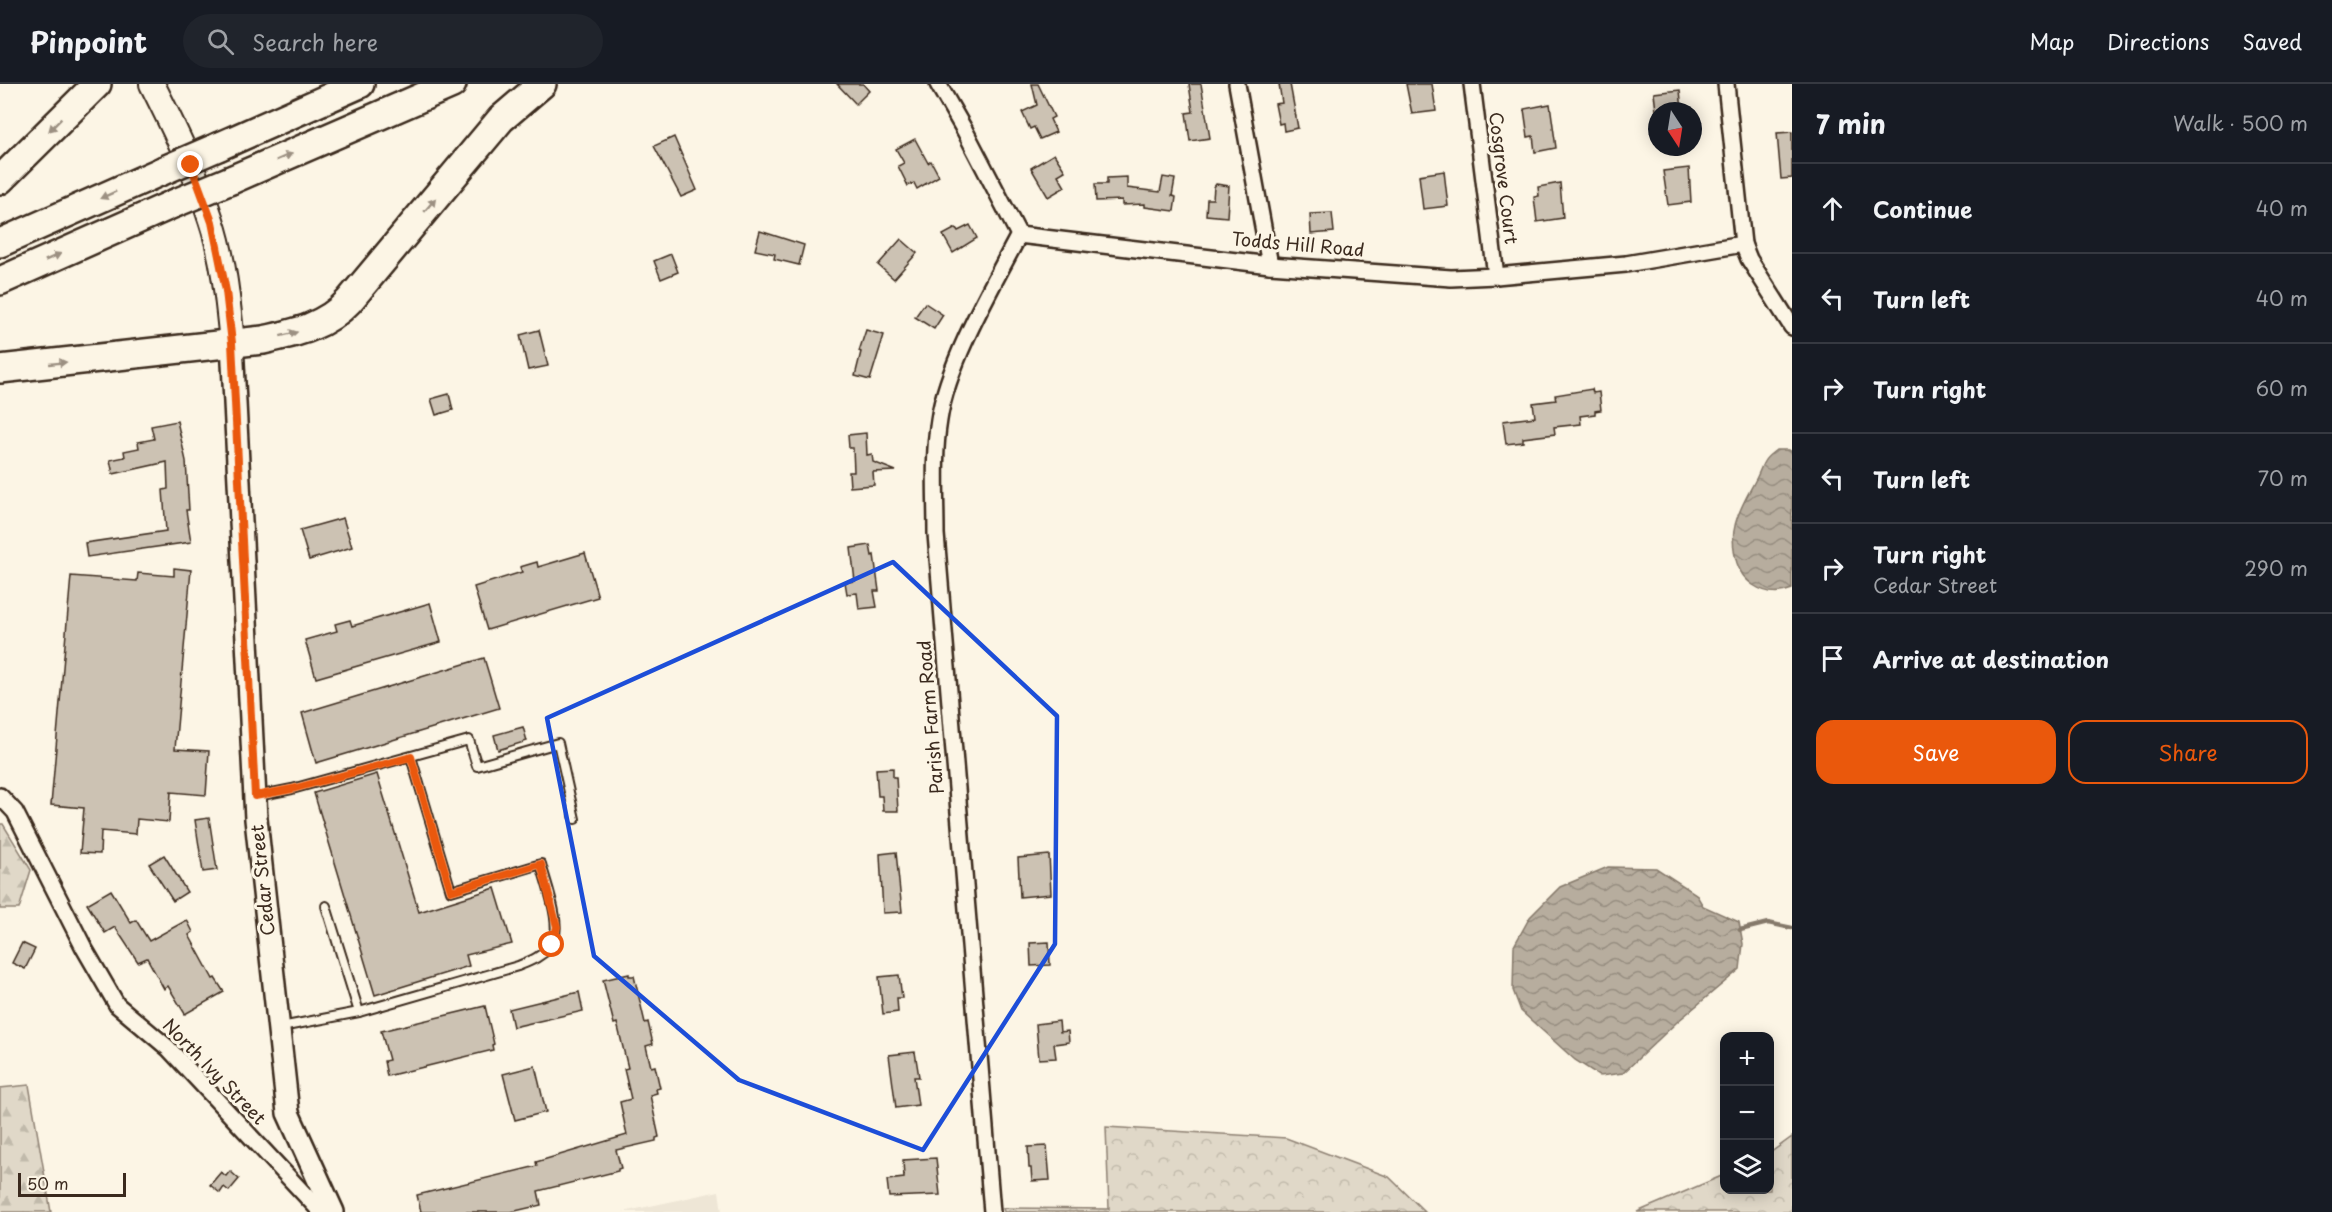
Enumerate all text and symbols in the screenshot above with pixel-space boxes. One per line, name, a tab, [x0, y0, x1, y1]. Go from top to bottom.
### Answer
search box	[183, 14, 603, 68]
text: Pinpoint	[30, 20, 147, 63]
icon: search	[204, 25, 237, 58]
text: Search here	[252, 25, 378, 58]
text: Map	[2029, 25, 2074, 57]
text: Directions	[2107, 25, 2209, 57]
text: Saved	[2242, 25, 2302, 57]
north arrow	[1648, 102, 1702, 156]
text: 7 min	[1816, 104, 1886, 143]
text: Walk · 500 m	[2173, 108, 2308, 138]
street label: Cosgrove Court	[1483, 110, 1526, 246]
one-way arrow	[49, 118, 63, 132]
route end	[177, 151, 203, 177]
one-way arrow	[276, 152, 293, 161]
one-way arrow	[99, 191, 117, 200]
icon: ahead	[1816, 192, 1849, 225]
text: Continue	[1873, 192, 1972, 225]
text: 40 m	[2256, 193, 2308, 223]
one-way arrow	[423, 197, 436, 213]
street label: Todds Hill Road	[1231, 224, 1366, 263]
one-way arrow	[45, 252, 63, 262]
icon: left	[1816, 282, 1849, 315]
text: Turn left	[1873, 282, 1970, 315]
text: 40 m	[2256, 283, 2308, 313]
one-way arrow	[280, 329, 299, 338]
one-way arrow	[49, 358, 68, 367]
icon: right	[1816, 372, 1849, 405]
text: Turn right	[1873, 372, 1986, 405]
text: 60 m	[2256, 373, 2308, 403]
icon: left	[1816, 462, 1849, 495]
text: Turn left	[1873, 462, 1970, 495]
text: 70 m	[2258, 463, 2308, 493]
text: Turn right	[1873, 537, 1986, 570]
icon: right	[1816, 552, 1849, 585]
text: 290 m	[2244, 553, 2308, 583]
text: Cedar Street	[1873, 570, 1997, 600]
street label: Parish Farm Road	[909, 639, 950, 795]
icon: arrive	[1816, 642, 1849, 675]
text: Arrive at destination	[1873, 642, 2109, 675]
button: Save	[1816, 720, 2056, 784]
button: Share	[2068, 720, 2308, 784]
street label: Cedar Street	[242, 823, 281, 937]
route start	[538, 931, 564, 957]
street label: North Ivy Street	[157, 1012, 273, 1130]
map controls	[1720, 1032, 1774, 1194]
button: +	[1720, 1032, 1774, 1086]
button: −	[1720, 1086, 1774, 1140]
button: layers	[1720, 1140, 1774, 1194]
scale bar	[18, 1170, 126, 1198]
text: 50 m	[27, 1171, 68, 1195]

